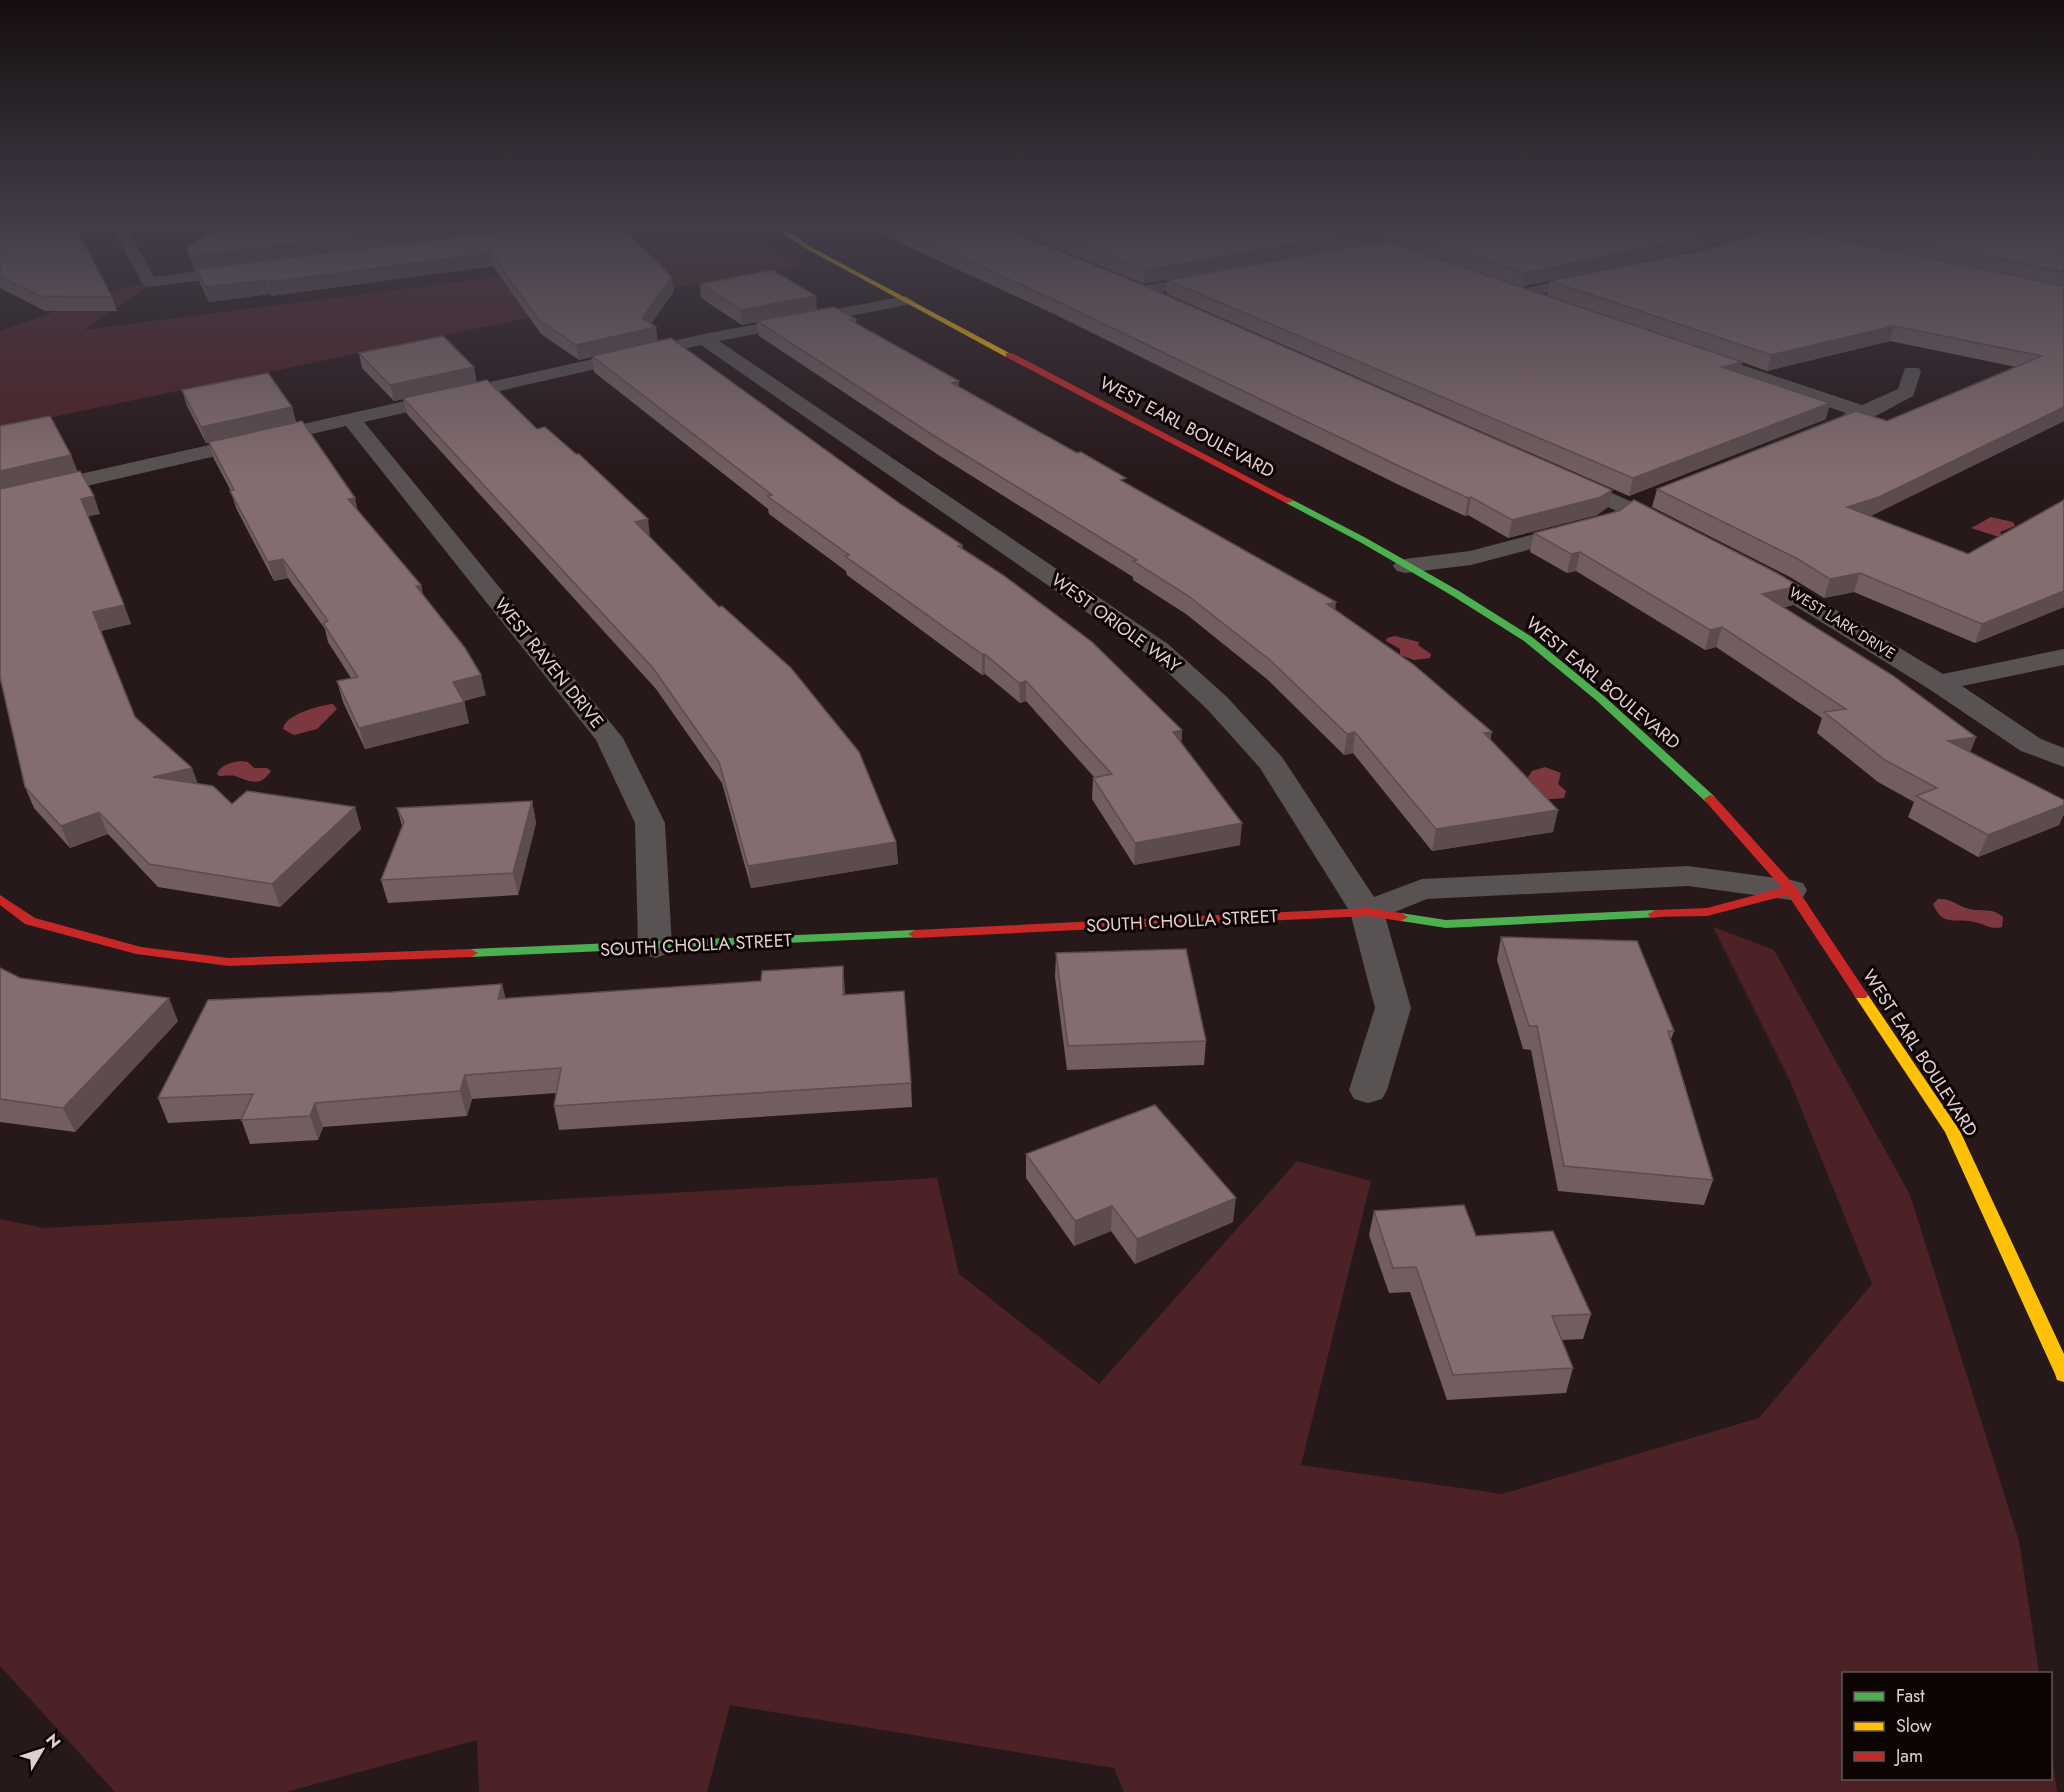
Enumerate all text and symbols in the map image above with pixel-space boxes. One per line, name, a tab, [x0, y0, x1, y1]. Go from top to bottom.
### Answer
street label: WEST EARL BOULEVARD	[1095, 370, 1279, 484]
street label: WEST ORIOLE WAY	[1046, 567, 1187, 679]
street label: WEST LARK DRIVE	[1785, 581, 1899, 665]
street label: WEST RAVEN DRIVE	[488, 592, 610, 734]
street label: WEST EARL BOULEVARD	[1520, 611, 1686, 755]
street label: SOUTH CHOLLA STREET	[1085, 903, 1279, 939]
street label: SOUTH CHOLLA STREET	[599, 927, 793, 963]
street label: WEST EARL BOULEVARD	[1856, 964, 1984, 1142]
legend	[1842, 1672, 2052, 1780]
text: Fast	[1896, 1683, 1925, 1709]
text: Slow	[1896, 1713, 1933, 1739]
north arrow	[12, 1720, 72, 1780]
text: N	[40, 1729, 66, 1753]
text: Jam	[1894, 1743, 1923, 1769]

